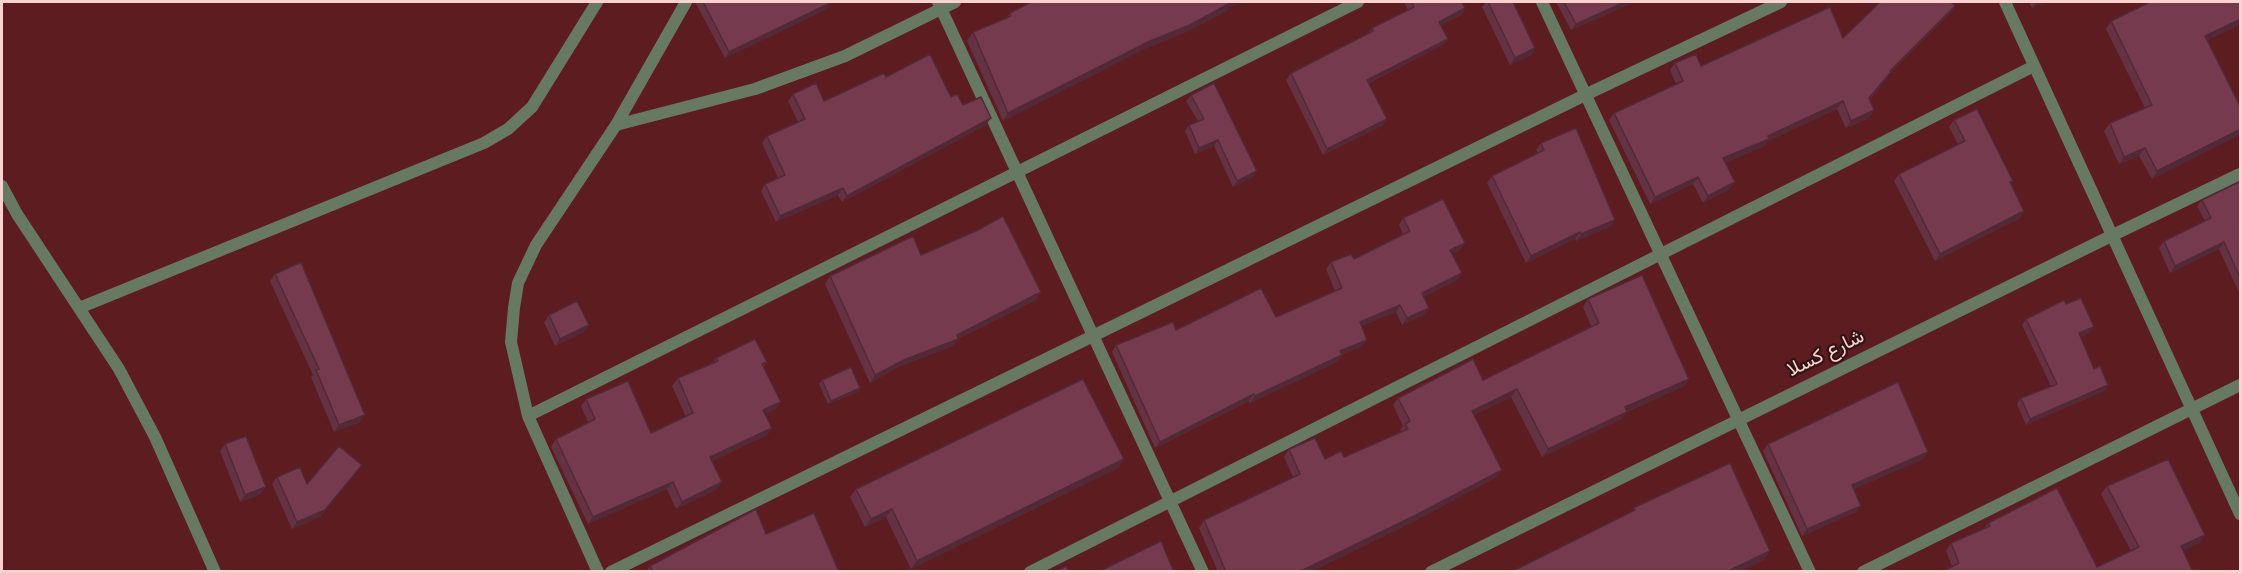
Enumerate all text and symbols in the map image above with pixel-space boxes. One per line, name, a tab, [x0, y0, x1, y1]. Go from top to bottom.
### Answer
street label: شارع كسلا	[1784, 325, 1868, 383]

